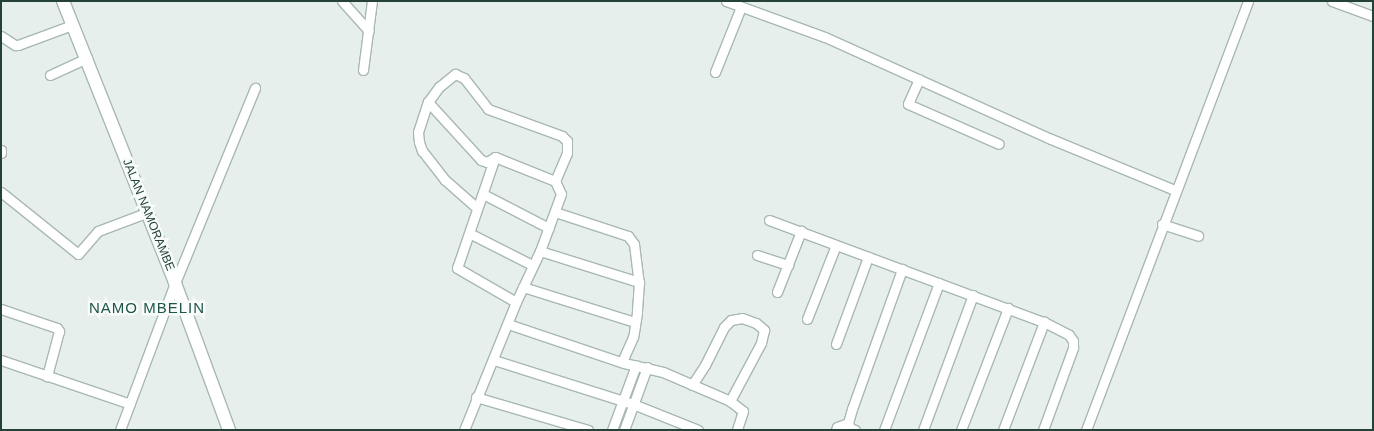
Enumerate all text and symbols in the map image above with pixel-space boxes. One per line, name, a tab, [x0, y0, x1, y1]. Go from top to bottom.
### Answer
street label: JALAN NAMORAMBE	[119, 157, 177, 273]
district label: NAMO MBELIN	[88, 299, 206, 317]

